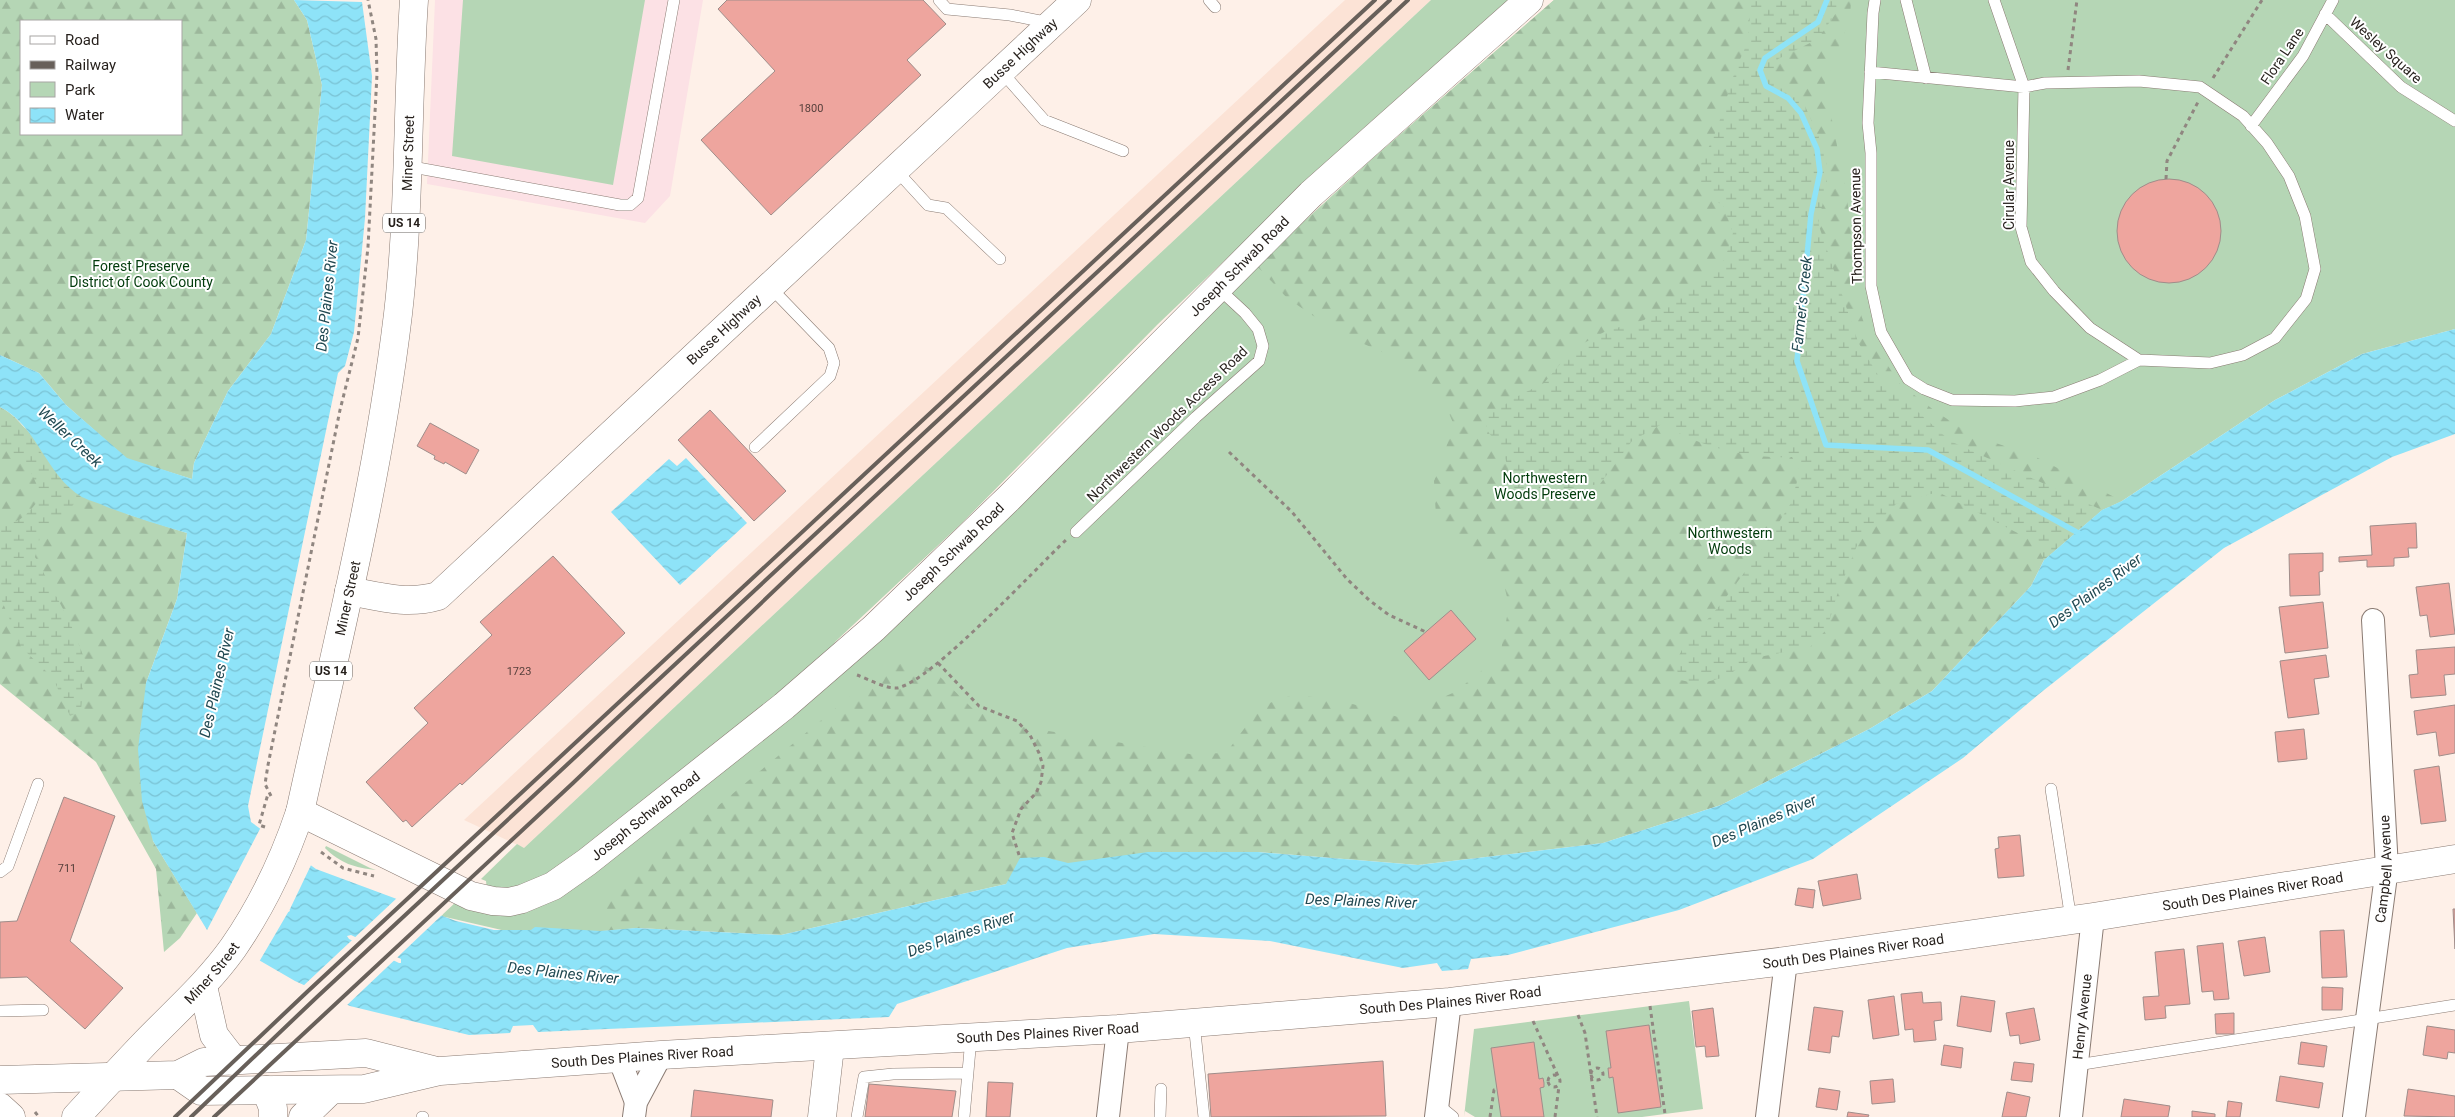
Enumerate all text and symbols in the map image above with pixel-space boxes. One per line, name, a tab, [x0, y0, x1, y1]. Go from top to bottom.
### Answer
street label: Wesley Square	[2347, 13, 2425, 87]
street label: Busse Highway	[980, 14, 1061, 92]
legend	[20, 20, 182, 135]
street label: Flora Lane	[2257, 25, 2307, 87]
text: Road	[65, 31, 99, 49]
text: Railway	[65, 56, 116, 74]
text: Park	[65, 81, 96, 99]
house number: 1800	[799, 102, 823, 115]
text: Water	[65, 106, 104, 124]
street label: Miner Street	[399, 114, 417, 191]
street label: Cirular Avenue	[2001, 140, 2017, 230]
street label: Thompson Avenue	[1847, 168, 1865, 284]
street label: Joseph Schwab Road	[1186, 213, 1292, 320]
road number: US 14	[383, 214, 425, 232]
water label: Des Plaines River	[312, 238, 342, 352]
water label: Farmer's Creek	[1788, 255, 1816, 353]
park label: Forest Preserve District of Cook County	[69, 258, 213, 290]
street label: Busse Highway	[683, 291, 764, 368]
street label: Northwestern Woods Access Road	[1084, 343, 1250, 505]
water label: Weller Creek	[34, 403, 106, 472]
park label: Northwestern Woods Preserve	[1494, 470, 1596, 502]
street label: Joseph Schwab Road	[899, 499, 1007, 604]
park label: Northwestern Woods	[1688, 525, 1773, 557]
water label: Des Plaines River	[2045, 550, 2146, 632]
street label: Miner Street	[332, 559, 364, 637]
water label: Des Plaines River	[196, 626, 239, 739]
road number: US 14	[310, 661, 352, 680]
house number: 1723	[507, 665, 531, 678]
street label: Joseph Schwab Road	[588, 768, 703, 864]
water label: Des Plaines River	[1709, 790, 1820, 851]
street label: Campbell Avenue	[2372, 815, 2395, 924]
house number: 711	[58, 862, 76, 875]
street label: South Des Plaines River Road	[2161, 869, 2344, 914]
water label: Des Plaines River	[1305, 890, 1418, 912]
water label: Des Plaines River	[905, 907, 1018, 961]
street label: South Des Plaines River Road	[1762, 930, 1945, 972]
street label: Miner Street	[181, 939, 243, 1007]
water label: Des Plaines River	[507, 958, 621, 988]
street label: Henry Avenue	[2069, 973, 2095, 1060]
street label: South Des Plaines River Road	[1359, 983, 1542, 1017]
street label: South Des Plaines River Road	[956, 1019, 1140, 1046]
street label: South Des Plaines River Road	[551, 1043, 734, 1071]

